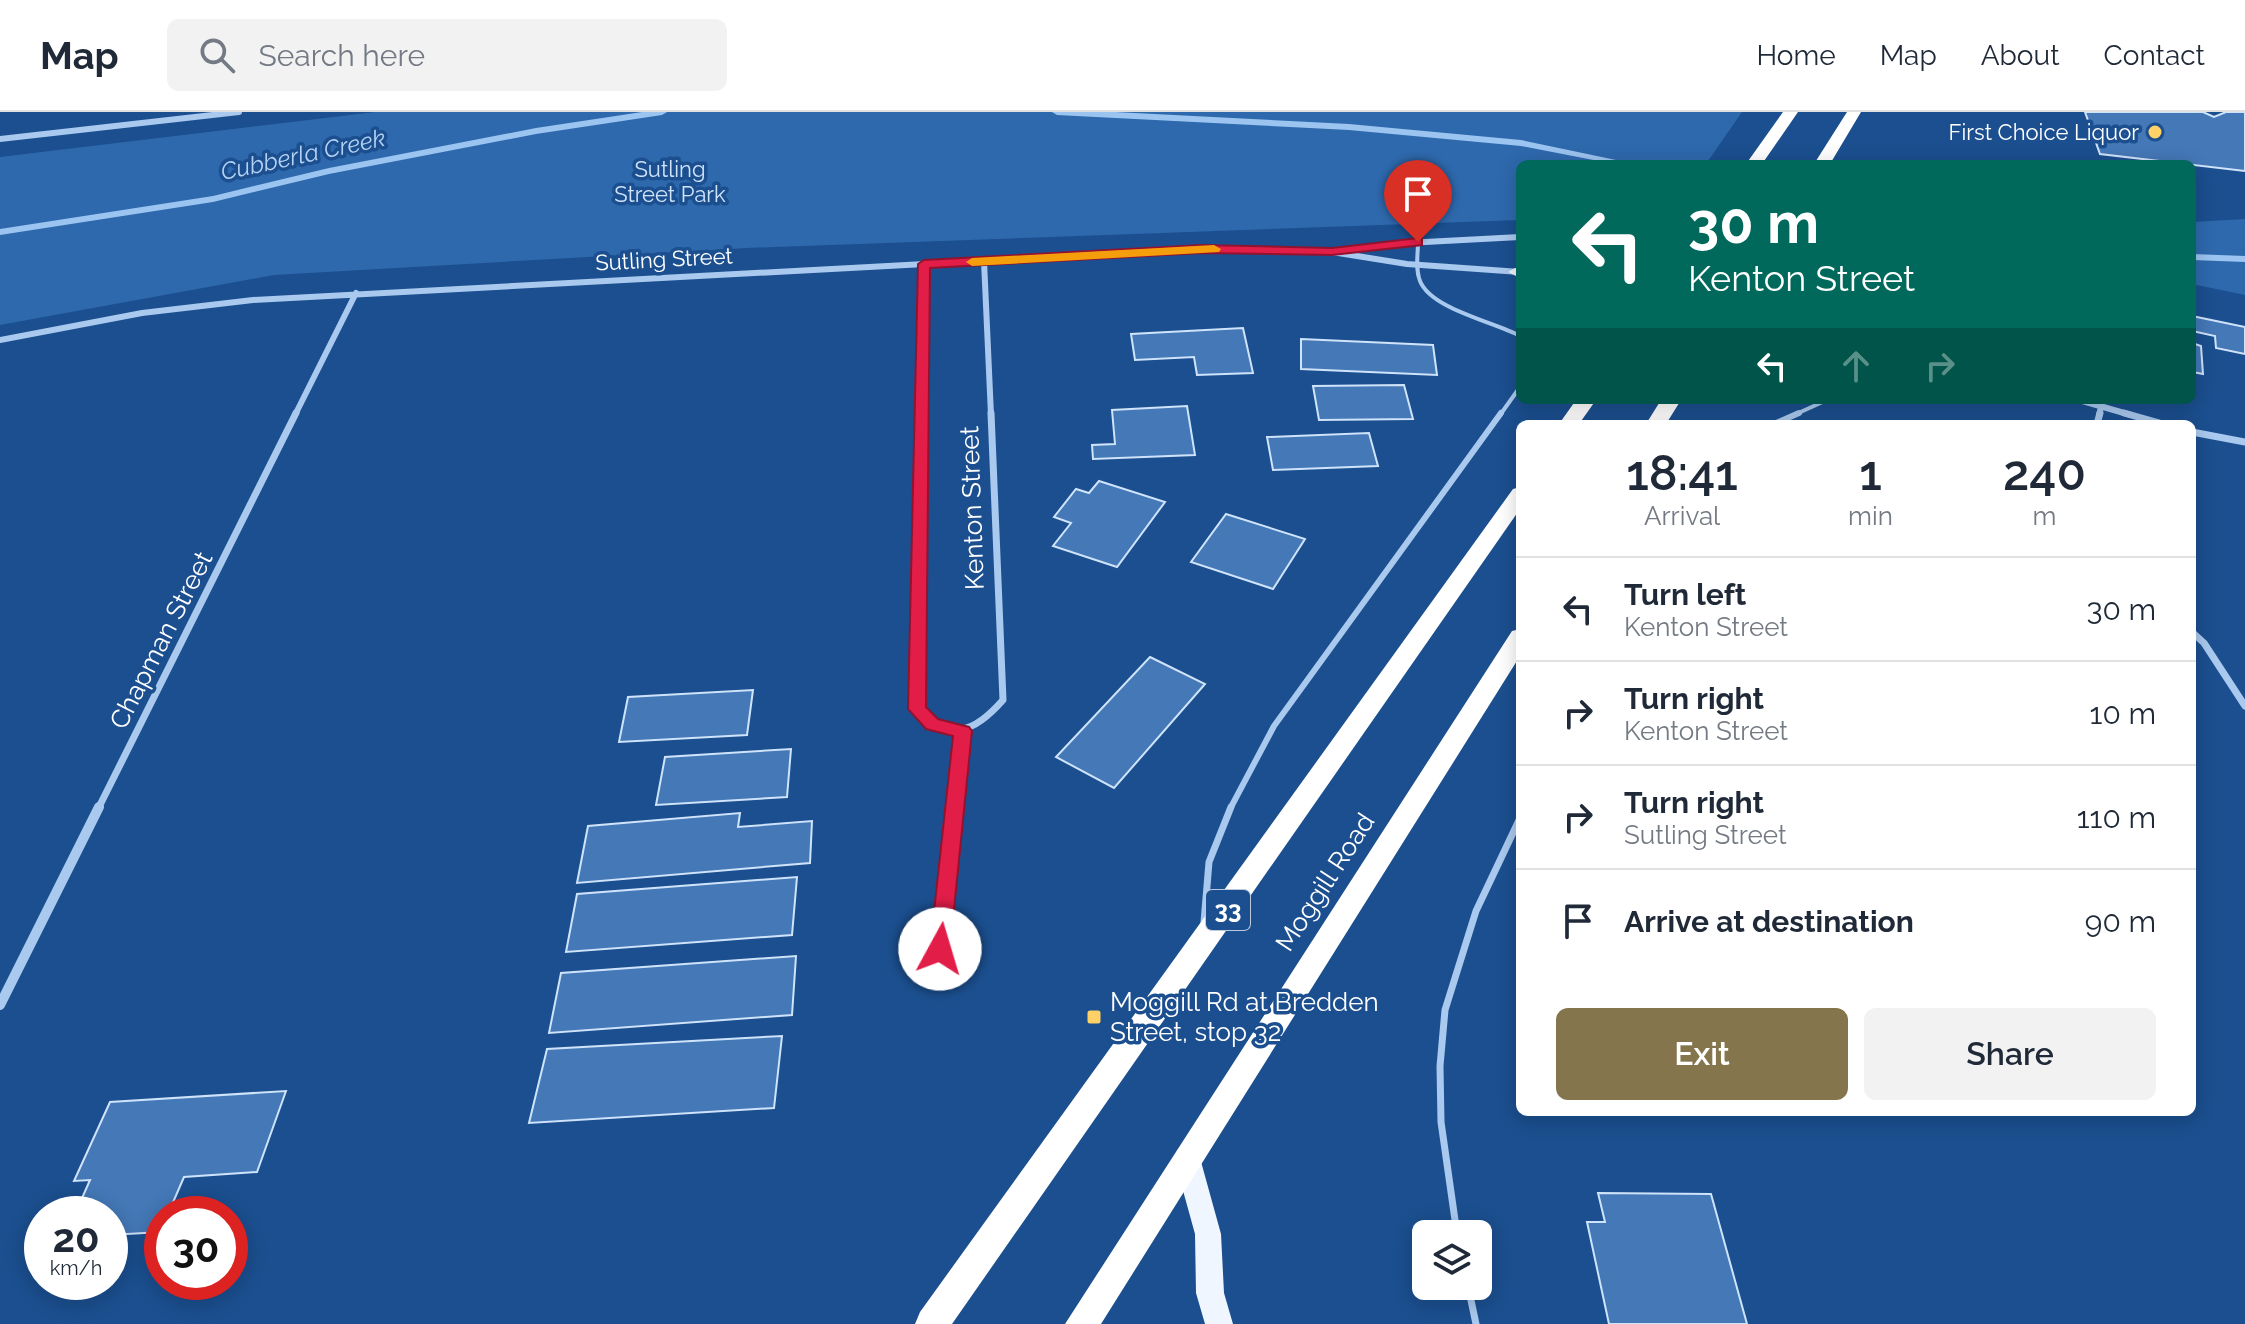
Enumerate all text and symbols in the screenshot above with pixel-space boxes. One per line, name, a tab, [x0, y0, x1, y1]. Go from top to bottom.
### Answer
search box	[167, 19, 727, 91]
text: Map	[40, 33, 119, 78]
icon: search	[195, 33, 239, 77]
text: Search here	[259, 38, 425, 73]
text: Home	[1756, 39, 1836, 72]
text: Map	[1880, 39, 1937, 72]
text: About	[1981, 39, 2060, 72]
text: Contact	[2104, 39, 2205, 72]
place label: First Choice Liquor	[1949, 119, 2139, 145]
water label: Cubberla Creek	[218, 123, 388, 186]
marker: First Choice Liquor	[2146, 123, 2164, 141]
park label: Sutling Street Park	[614, 156, 726, 207]
pin	[1384, 160, 1452, 242]
icon: arrive	[1396, 172, 1440, 216]
text: 30 m	[1688, 190, 1819, 256]
icon: left	[1556, 192, 1660, 296]
street label: Sutling Street	[595, 242, 734, 276]
text: Kenton Street	[1688, 257, 1915, 299]
icon: left	[1750, 344, 1794, 388]
icon: ahead	[1834, 344, 1878, 388]
icon: right	[1918, 344, 1962, 388]
street label: Kenton Street	[954, 425, 990, 590]
text: 18:41	[1626, 445, 1738, 501]
text: 1	[1859, 445, 1882, 501]
text: 240	[2003, 445, 2086, 501]
text: Arrival	[1644, 501, 1720, 531]
text: min	[1848, 501, 1893, 531]
text: m	[2032, 501, 2056, 531]
street label: Chapman Street	[103, 546, 219, 734]
text: Turn left	[1624, 577, 1746, 612]
icon: left	[1556, 587, 1600, 631]
text: 30 m	[2086, 592, 2156, 627]
text: Kenton Street	[1624, 612, 1788, 642]
text: Turn right	[1624, 681, 1764, 716]
icon: right	[1556, 691, 1600, 735]
text: 10 m	[2090, 696, 2156, 731]
text: Kenton Street	[1624, 716, 1788, 746]
text: Turn right	[1624, 785, 1764, 820]
icon: right	[1556, 795, 1600, 839]
text: 110 m	[2077, 800, 2156, 835]
street label: Moggill Road	[1269, 807, 1381, 957]
text: Sutling Street	[1624, 820, 1787, 850]
road number: 33	[1206, 890, 1250, 930]
icon: arrive	[1556, 899, 1600, 943]
text: Arrive at destination	[1624, 904, 1914, 939]
text: 90 m	[2085, 904, 2156, 939]
position arrow	[898, 907, 982, 991]
place label: Moggill Rd at Bredden Street, stop 32	[1110, 987, 1379, 1047]
marker: Moggill Rd at Bredden Street, stop 32	[1085, 1008, 1103, 1026]
button: Exit	[1556, 1008, 1848, 1100]
button: Share	[1864, 1008, 2156, 1100]
speed limit sign: 30	[144, 1196, 248, 1300]
text: 20	[52, 1214, 100, 1261]
map controls	[1412, 1220, 1492, 1300]
button: layers	[1412, 1220, 1492, 1300]
text: km/h	[50, 1256, 102, 1280]

